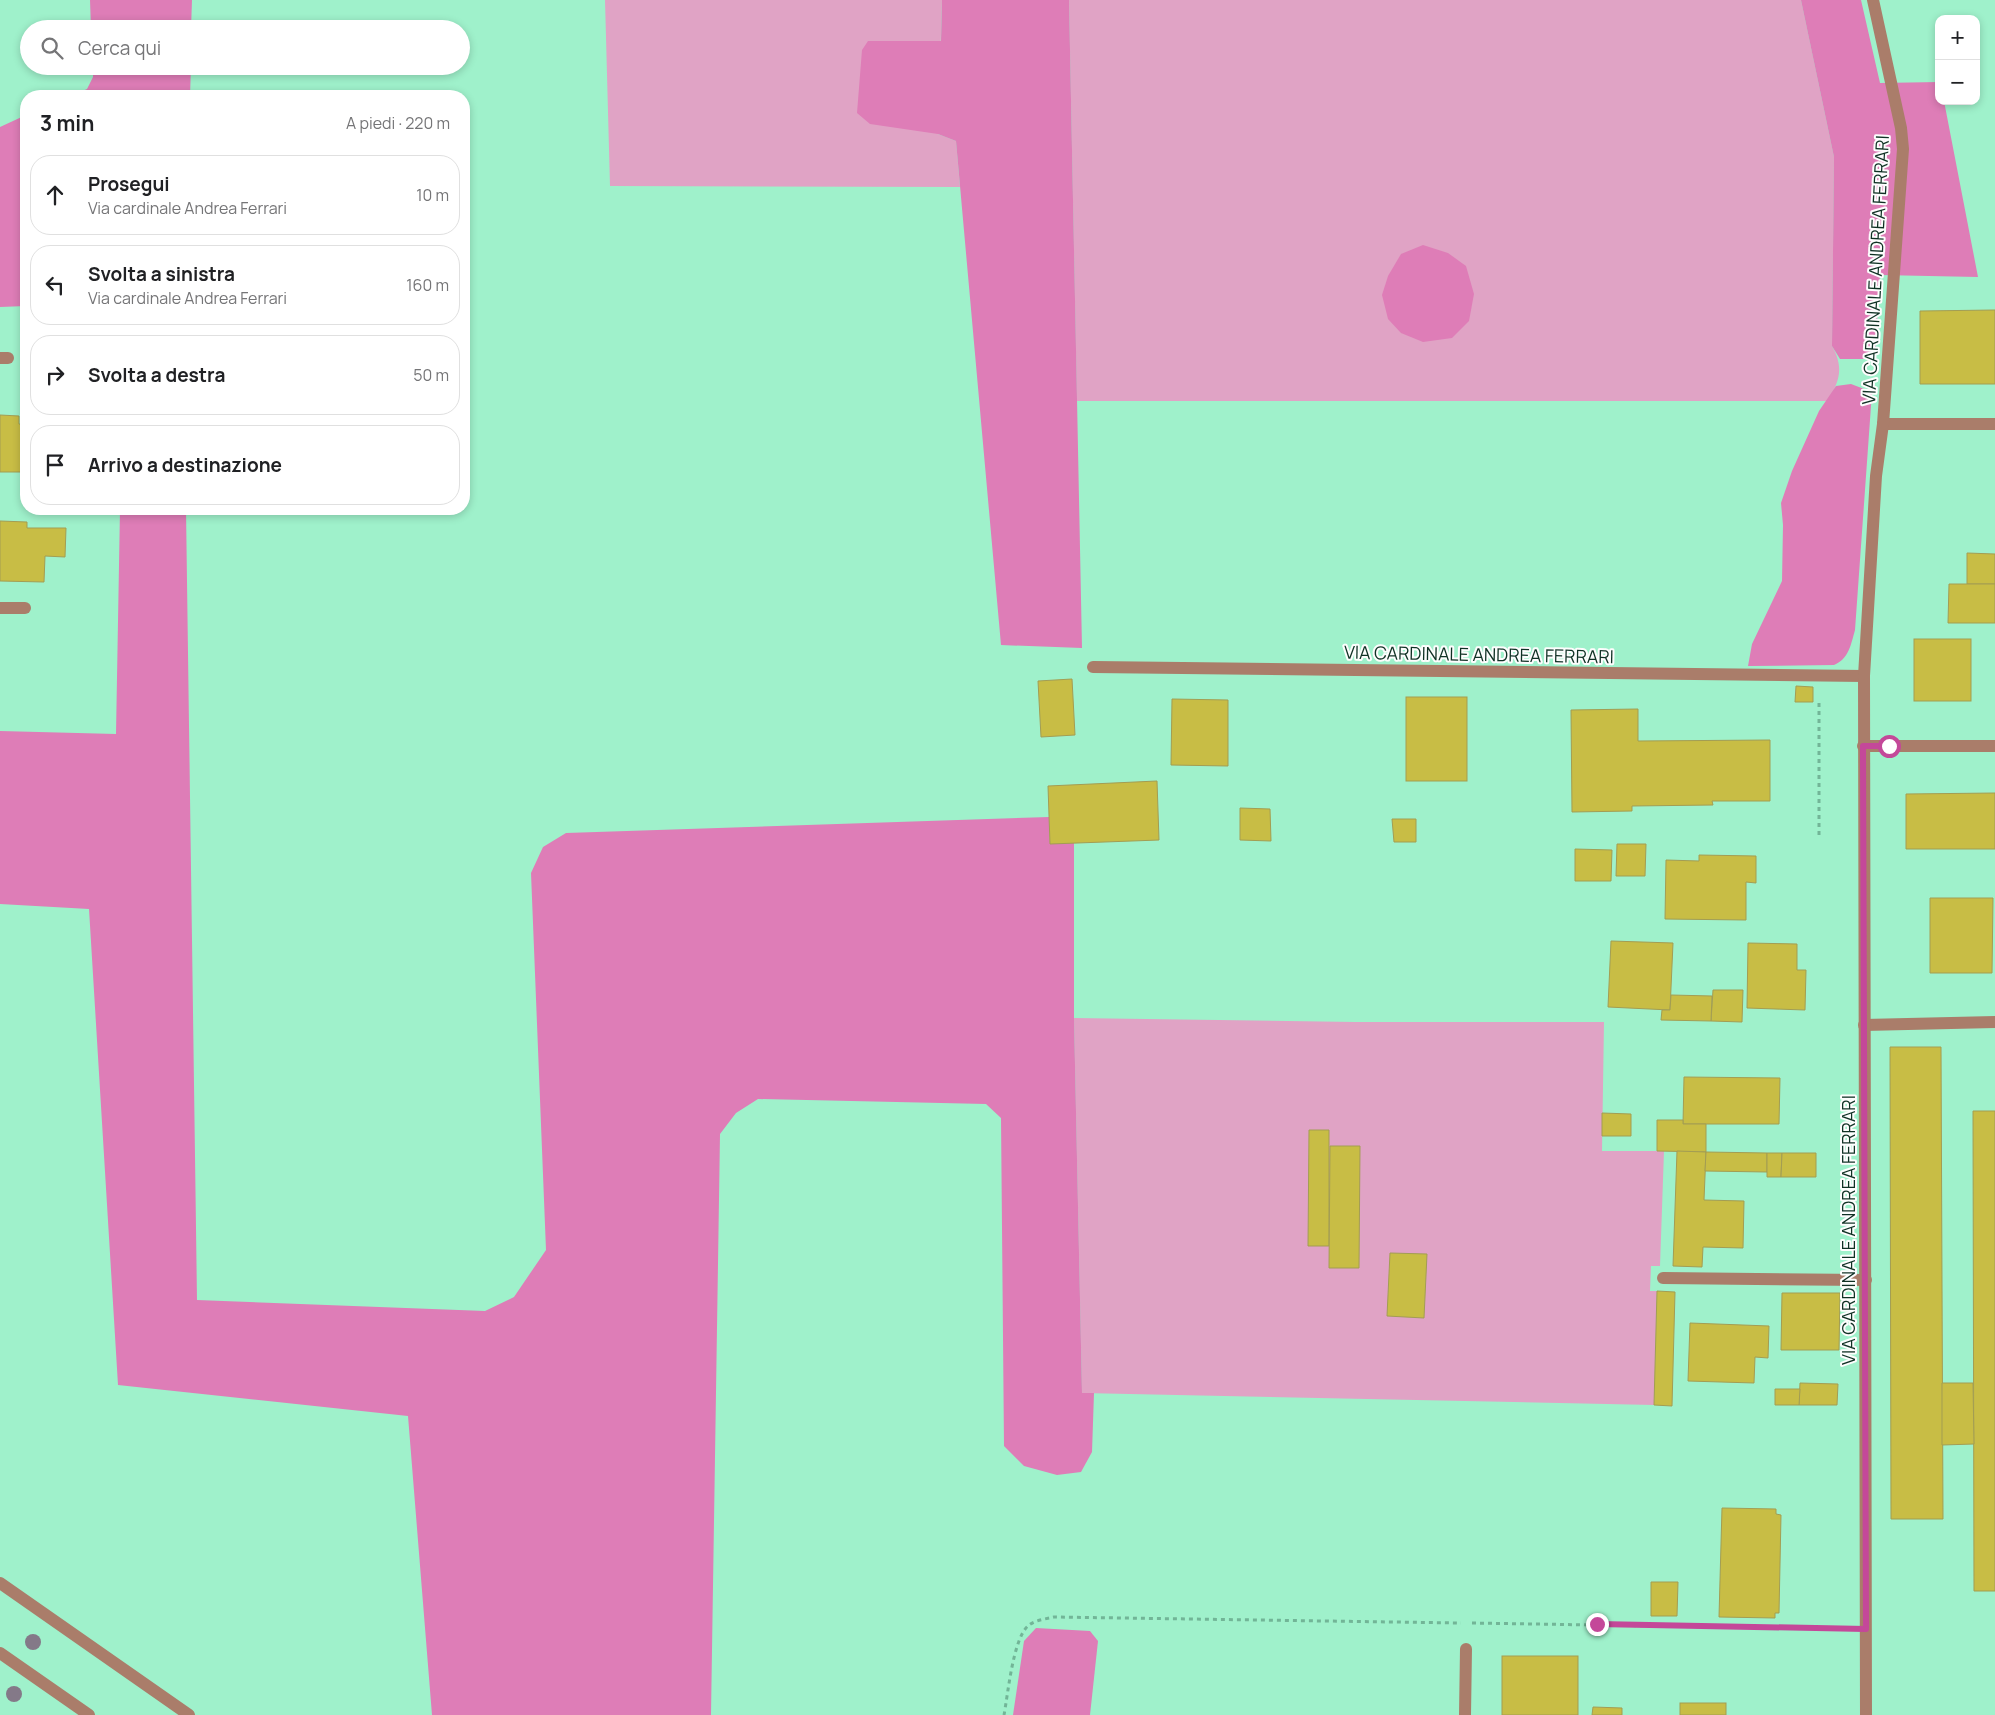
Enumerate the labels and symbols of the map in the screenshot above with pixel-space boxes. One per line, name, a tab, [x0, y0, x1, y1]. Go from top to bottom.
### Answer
street label: VIA CARDINALE ANDREA FERRARI	[1856, 135, 1894, 405]
street label: VIA CARDINALE ANDREA FERRARI	[1344, 640, 1614, 668]
route start	[1878, 735, 1901, 758]
street label: VIA CARDINALE ANDREA FERRARI	[1836, 1095, 1860, 1365]
route end	[1586, 1613, 1609, 1636]

